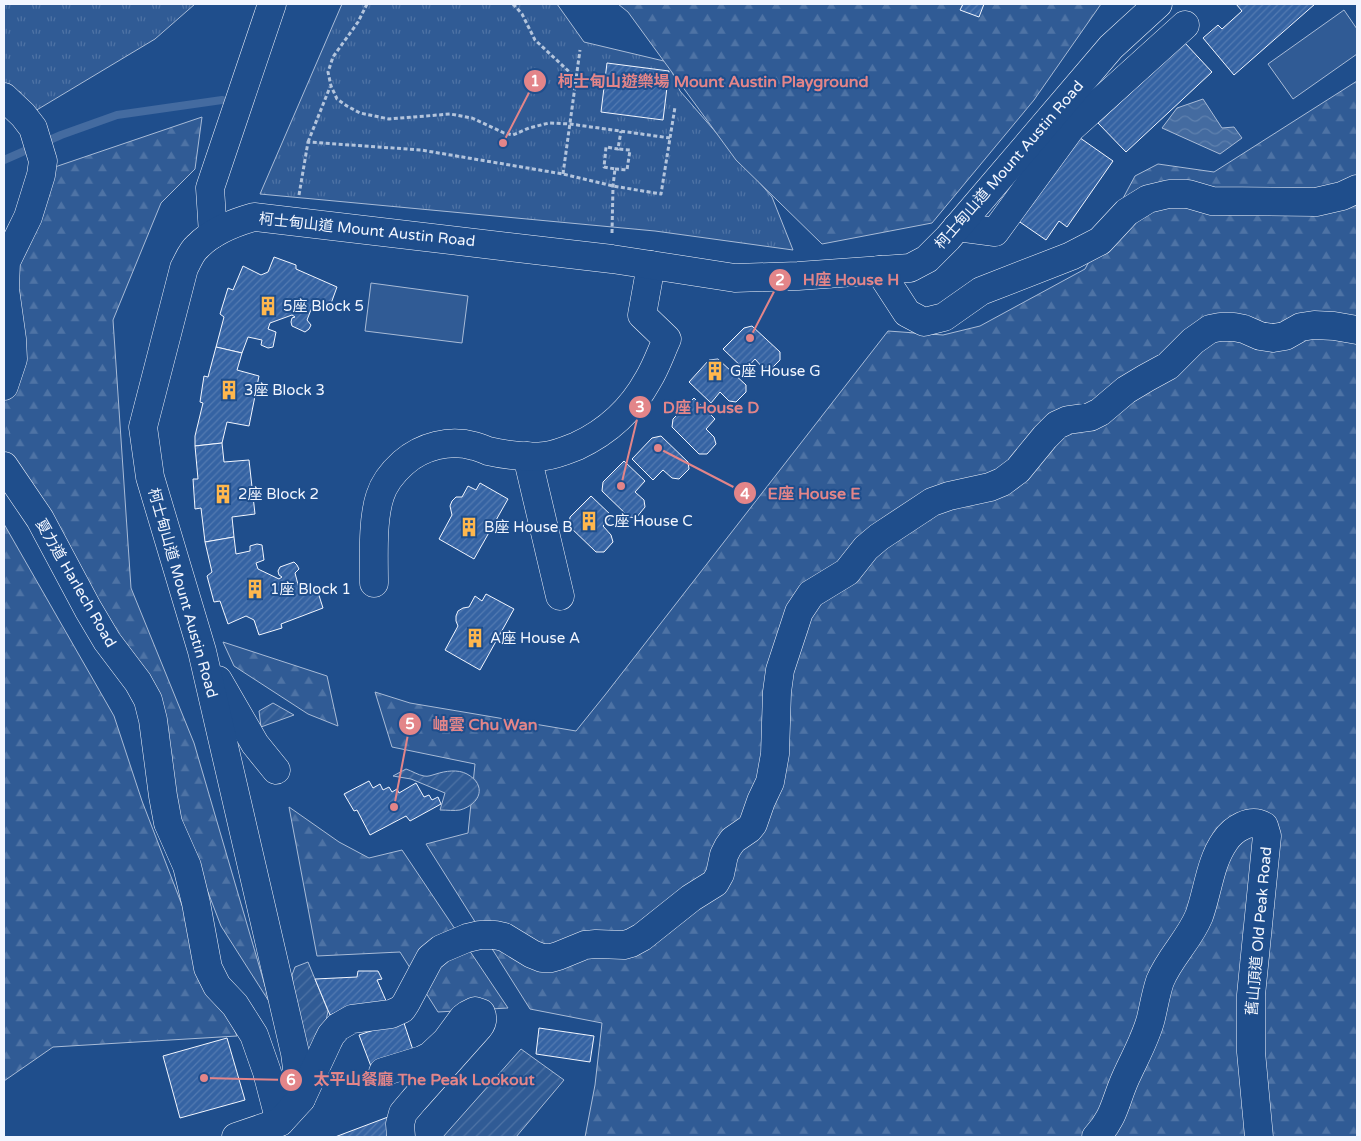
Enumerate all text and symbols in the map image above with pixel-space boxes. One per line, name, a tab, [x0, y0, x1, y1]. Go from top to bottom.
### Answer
callout: 柯士甸山遊樂場 Mount Austin Playground	[523, 66, 879, 97]
text: 1	[530, 72, 540, 90]
text: 柯士甸山遊樂場 Mount Austin Playground	[557, 72, 869, 92]
street label: 柯士甸山道 Mount Austin Road	[931, 77, 1087, 253]
street label: 柯士甸山道 Mount Austin Road	[258, 210, 476, 250]
callout: H座 House H	[767, 264, 909, 295]
text: H座 House H	[803, 270, 899, 290]
text: 2	[775, 271, 785, 289]
building icon: 5座 Block 5	[257, 295, 279, 317]
place label: 5座 Block 5	[283, 297, 364, 315]
building icon: G座 House G	[704, 360, 726, 382]
place label: G座 House G	[730, 362, 821, 380]
building icon: 3座 Block 3	[218, 379, 240, 401]
place label: 3座 Block 3	[244, 381, 325, 399]
callout: D座 House D	[628, 392, 769, 423]
text: 3	[635, 398, 645, 416]
text: D座 House D	[663, 398, 759, 418]
callout: E座 House E	[732, 478, 870, 509]
building icon: 2座 Block 2	[212, 483, 234, 505]
text: E座 House E	[768, 484, 860, 504]
place label: 2座 Block 2	[238, 485, 319, 503]
text: 4	[740, 485, 750, 503]
street label: 柯士甸山道 Mount Austin Road	[144, 486, 222, 700]
building icon: C座 House C	[578, 510, 600, 532]
place label: C座 House C	[604, 512, 693, 530]
street label: 夏力道 Harlech Road	[32, 516, 120, 650]
building icon: B座 House B	[458, 516, 480, 538]
place label: B座 House B	[484, 518, 573, 536]
building icon: 1座 Block 1	[244, 578, 266, 600]
place label: 1座 Block 1	[270, 580, 351, 598]
building icon: A座 House A	[464, 627, 486, 649]
place label: A座 House A	[490, 629, 580, 647]
callout: 岫雲 Chu Wan	[397, 709, 547, 740]
text: 5	[405, 715, 415, 733]
text: 岫雲 Chu Wan	[432, 715, 538, 735]
street label: 舊山頂道 Old Peak Road	[1243, 846, 1275, 1016]
callout: 太平山餐廳 The Peak Lookout	[278, 1064, 545, 1095]
text: 太平山餐廳 The Peak Lookout	[313, 1070, 535, 1090]
text: 6	[286, 1071, 296, 1089]

